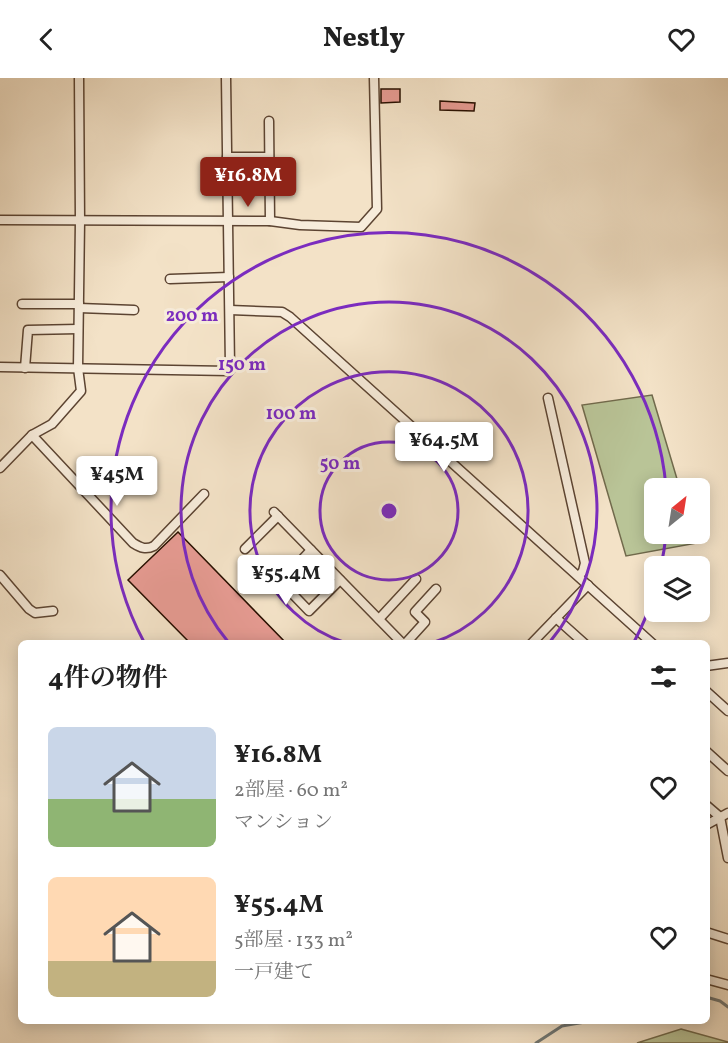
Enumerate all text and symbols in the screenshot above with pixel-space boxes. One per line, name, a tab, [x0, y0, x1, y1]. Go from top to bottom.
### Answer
text: Nestly	[323, 20, 405, 58]
icon: back	[30, 23, 63, 56]
icon: heart	[665, 23, 698, 56]
pin: ¥16.8M	[199, 157, 297, 208]
text: ¥16.8M	[214, 162, 282, 190]
text: 200 m	[166, 304, 218, 329]
text: 150 m	[218, 353, 266, 378]
text: 100 m	[266, 402, 316, 427]
pin: ¥64.5M	[395, 422, 493, 473]
text: ¥64.5M	[409, 427, 479, 455]
text: 50 m	[320, 452, 360, 477]
pin: ¥45M	[81, 456, 153, 507]
text: ¥45M	[90, 461, 144, 489]
north arrow	[644, 478, 710, 544]
map controls	[644, 478, 710, 622]
centre of rings	[379, 501, 399, 521]
pin: ¥55.4M	[237, 555, 335, 606]
button: layers	[644, 556, 710, 622]
text: ¥55.4M	[252, 560, 321, 588]
icon: filters	[647, 660, 680, 693]
text: 4件の物件	[48, 661, 168, 697]
text: ¥16.8M	[234, 737, 322, 773]
icon: home	[96, 751, 168, 823]
icon: heart	[647, 771, 680, 804]
text: 2部屋 · 60 m²	[234, 777, 348, 805]
text: マンション	[234, 809, 333, 837]
text: ¥55.4M	[234, 887, 324, 923]
icon: home	[96, 901, 168, 973]
icon: heart	[647, 921, 680, 954]
text: 5部屋 · 133 m²	[234, 927, 353, 955]
text: 一戸建て	[234, 959, 314, 987]

